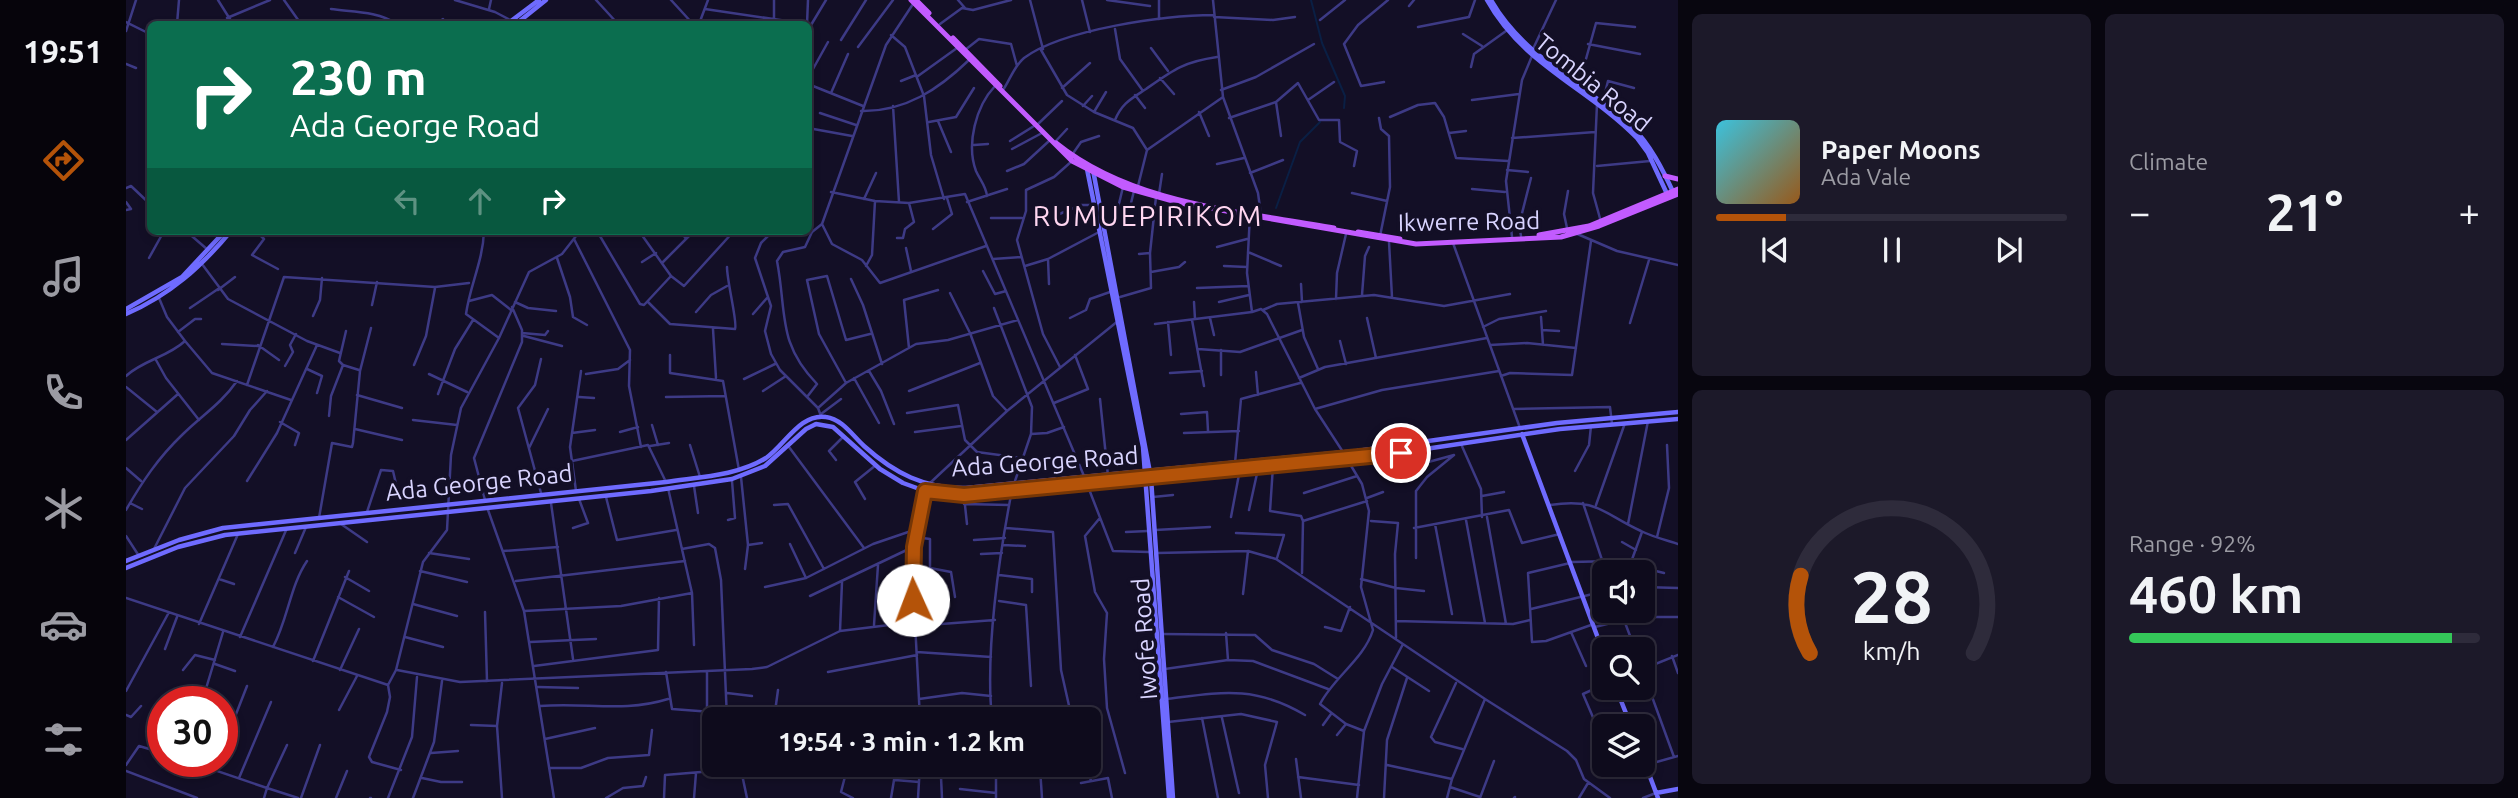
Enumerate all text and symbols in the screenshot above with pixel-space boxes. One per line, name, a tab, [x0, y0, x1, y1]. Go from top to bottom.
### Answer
street label: Tombia Road	[1530, 28, 1656, 137]
text: 19:51	[23, 33, 103, 69]
icon: right	[175, 49, 266, 140]
text: 230 m	[290, 49, 427, 104]
text: Ada George Road	[290, 107, 540, 143]
text: Paper Moons	[1821, 135, 1980, 164]
icon: directions	[39, 136, 88, 185]
text: Climate	[2129, 149, 2208, 174]
text: Ada Vale	[1821, 164, 1911, 189]
icon: left	[388, 182, 426, 220]
icon: ahead	[461, 182, 499, 220]
icon: right	[534, 182, 572, 220]
text: 21°	[2266, 183, 2343, 241]
text: −	[2129, 191, 2150, 233]
text: +	[2459, 191, 2480, 233]
district label: RUMUEPIRIKOM	[1033, 200, 1263, 231]
street label: Ikwerre Road	[1398, 207, 1540, 236]
icon: previous	[1756, 231, 1794, 269]
icon: pause	[1873, 231, 1911, 269]
icon: next	[1990, 231, 2028, 269]
icon: music	[39, 252, 88, 301]
icon: phone	[39, 368, 88, 417]
pin	[1371, 423, 1431, 483]
icon: arrive	[1382, 434, 1420, 472]
street label: Ada George Road	[950, 441, 1139, 482]
street label: Ada George Road	[384, 459, 574, 506]
icon: climate	[39, 484, 88, 533]
text: Range · 92%	[2129, 531, 2256, 556]
text: 28	[1850, 555, 1933, 637]
map controls	[1592, 560, 1655, 777]
button: sound	[1592, 560, 1655, 623]
position arrow	[876, 563, 950, 637]
text: 460 km	[2129, 565, 2303, 623]
street label: Iwofe Road	[1127, 577, 1162, 701]
icon: car	[39, 600, 88, 649]
button: search	[1592, 637, 1655, 700]
text: km/h	[1863, 637, 1920, 665]
speed limit sign: 30	[147, 686, 238, 777]
button: layers	[1592, 714, 1655, 777]
icon: filters	[39, 715, 88, 764]
text: 19:54 · 3 min · 1.2 km	[778, 727, 1025, 756]

